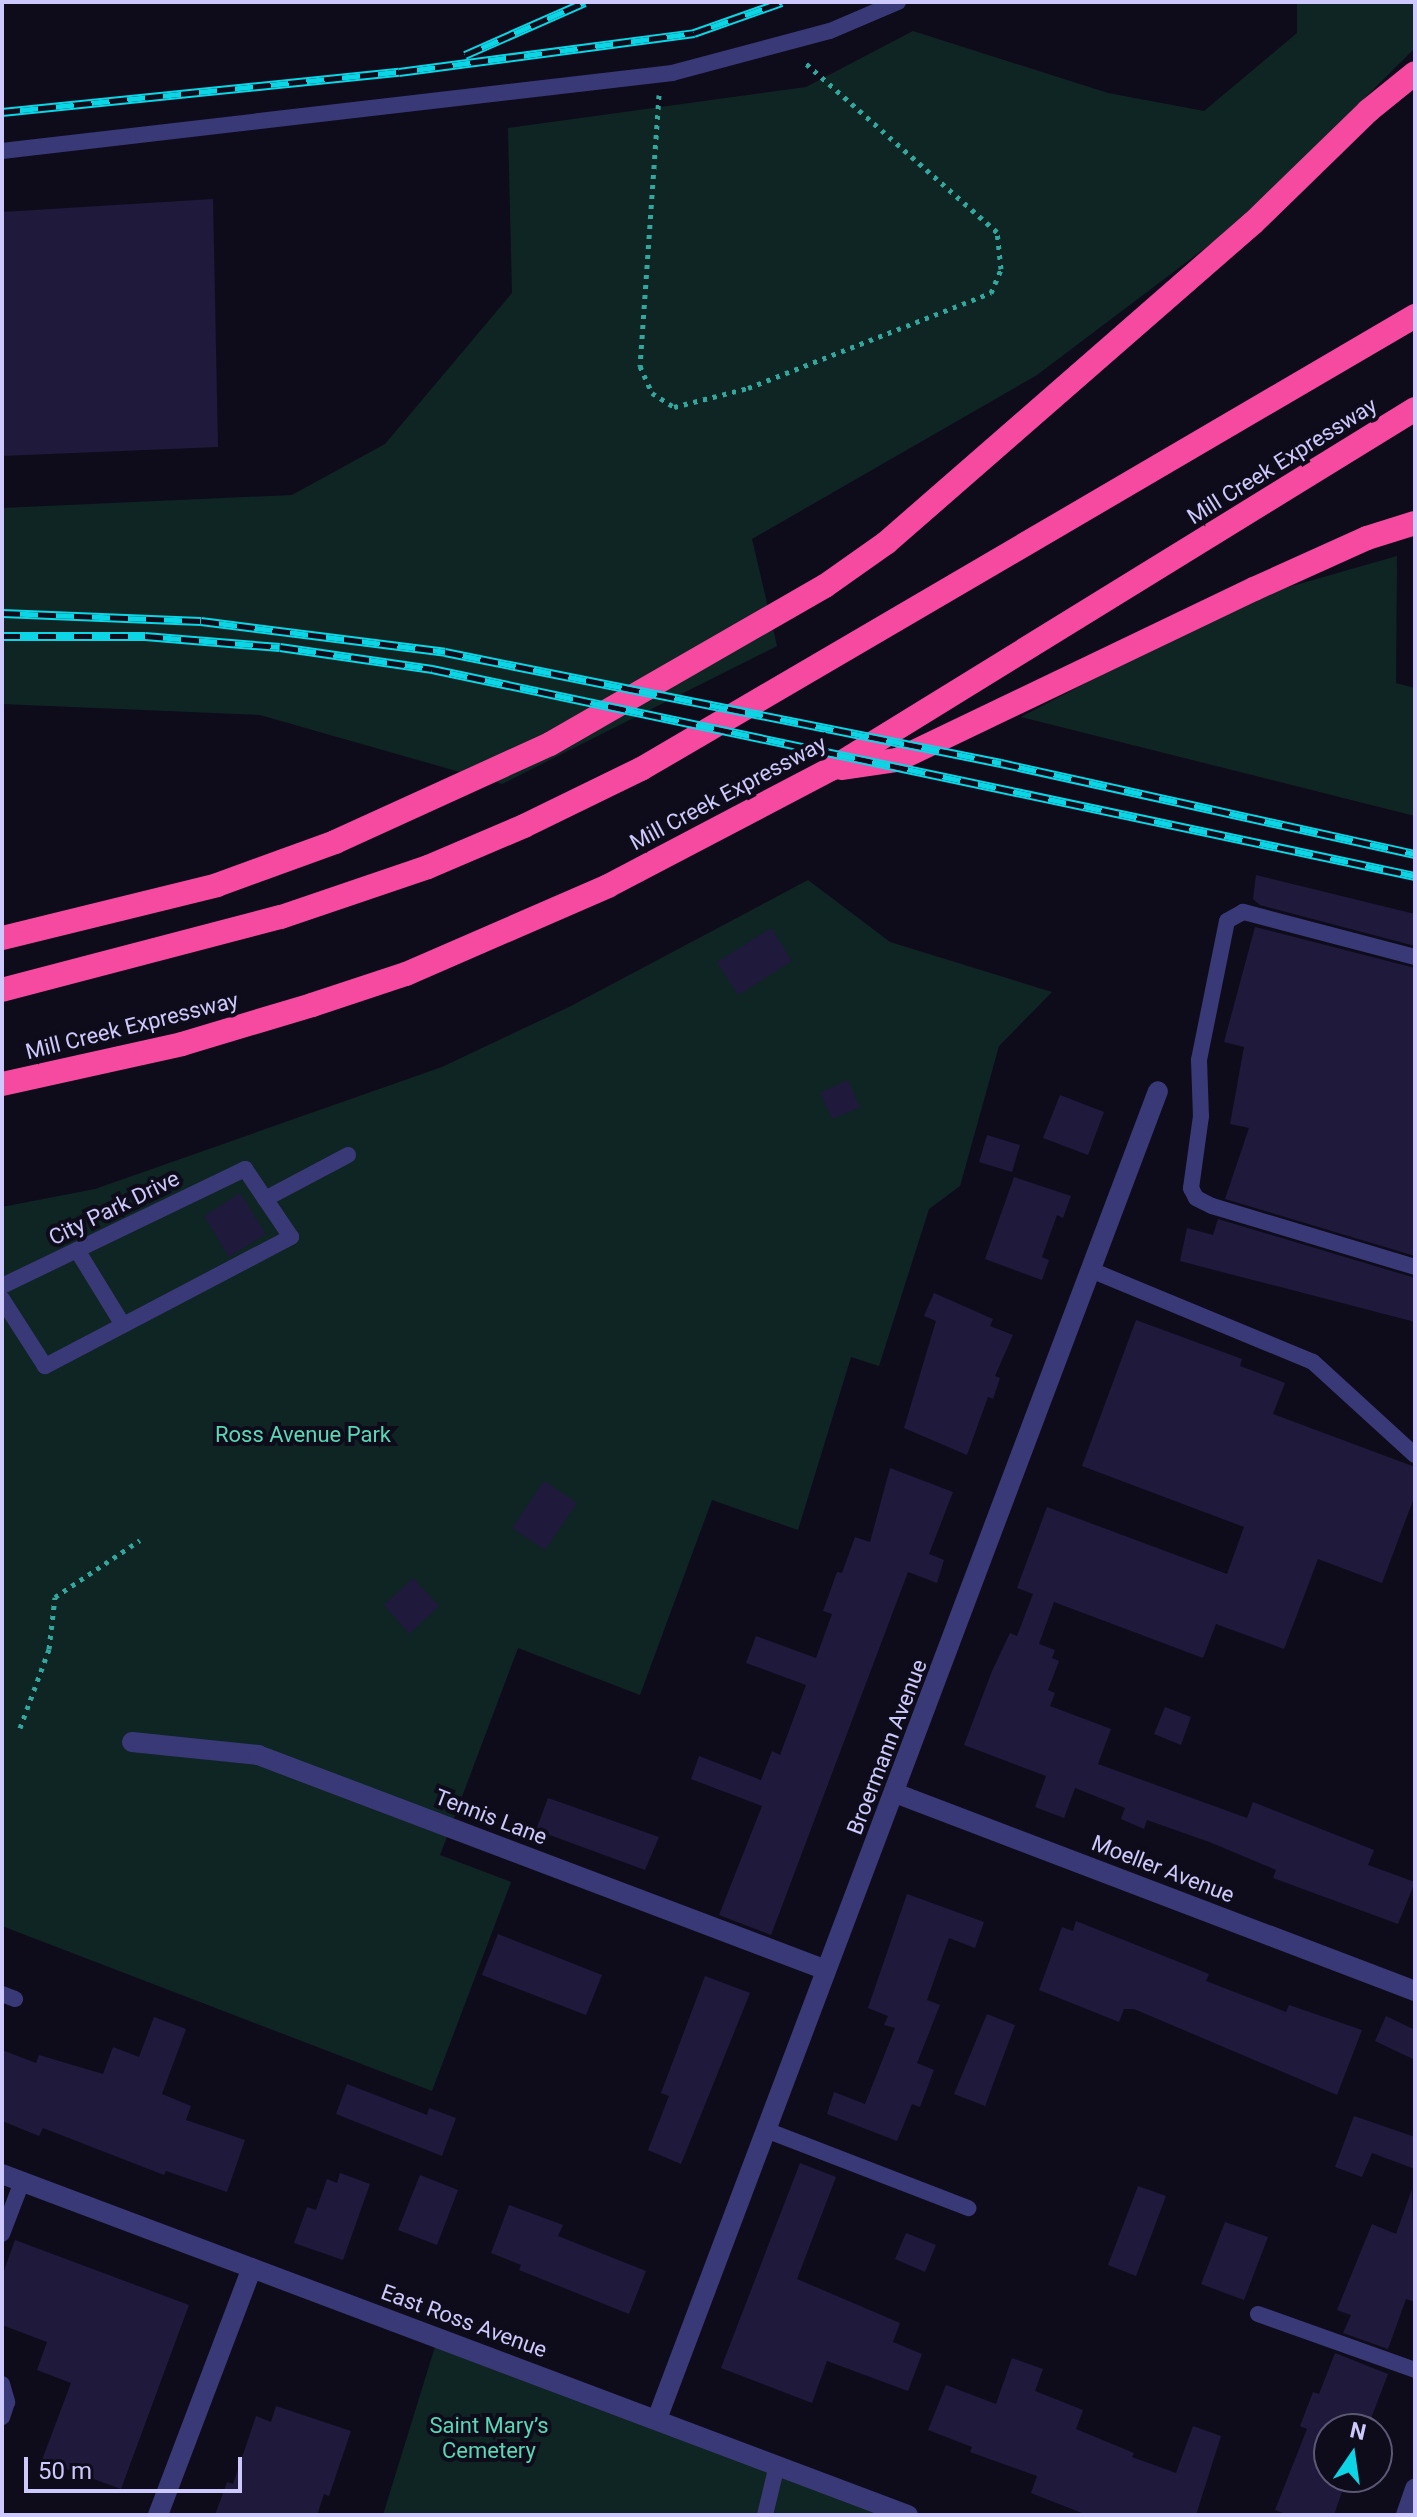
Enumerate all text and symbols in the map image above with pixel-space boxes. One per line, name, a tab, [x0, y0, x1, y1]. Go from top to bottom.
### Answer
street label: Mill Creek Expressway	[1182, 392, 1382, 530]
street label: Mill Creek Expressway	[625, 730, 831, 856]
street label: Mill Creek Expressway	[23, 987, 241, 1065]
street label: City Park Drive	[44, 1165, 184, 1251]
park label: Ross Avenue Park	[215, 1422, 391, 1448]
street label: Broermann Avenue	[841, 1656, 933, 1838]
street label: Tennis Lane	[431, 1784, 551, 1850]
street label: Moeller Avenue	[1088, 1830, 1238, 1908]
street label: East Ross Avenue	[377, 2279, 551, 2363]
park label: Saint Mary’s Cemetery	[429, 2412, 549, 2464]
north arrow	[1313, 2413, 1393, 2493]
text: N	[1348, 2417, 1368, 2445]
scale bar	[28, 2441, 246, 2491]
text: 50 m	[38, 2457, 92, 2485]

